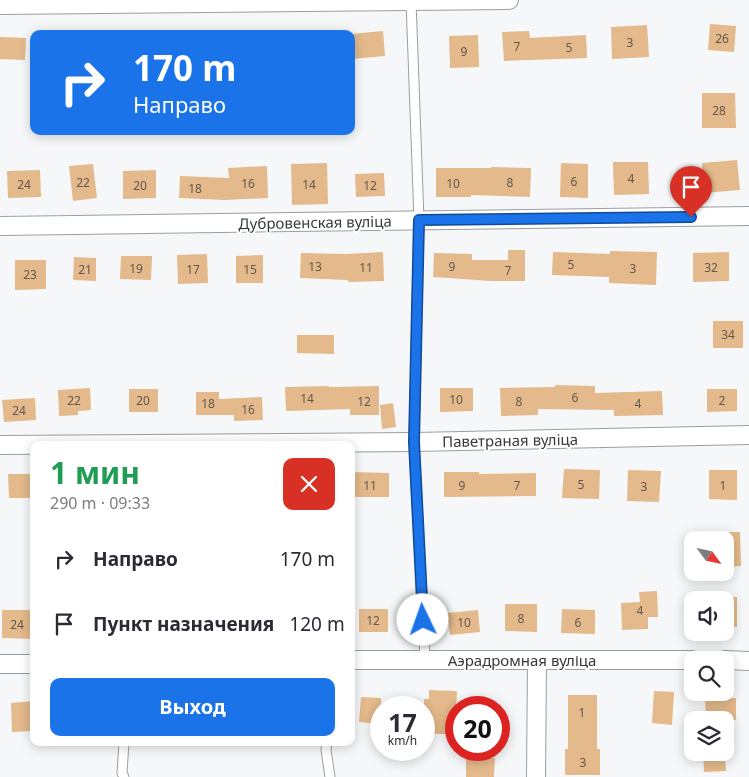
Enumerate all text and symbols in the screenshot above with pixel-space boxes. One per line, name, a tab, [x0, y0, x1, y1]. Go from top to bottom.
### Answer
house number: 26	[715, 30, 729, 47]
house number: 3	[627, 34, 634, 51]
house number: 7	[514, 38, 521, 55]
house number: 5	[566, 39, 573, 56]
house number: 9	[461, 43, 468, 60]
text: 170 m	[133, 44, 236, 91]
icon: right	[50, 50, 115, 115]
text: Направо	[133, 89, 226, 119]
house number: 28	[712, 102, 726, 119]
pin	[670, 166, 712, 217]
house number: 4	[628, 170, 635, 187]
house number: 6	[571, 173, 578, 190]
icon: arrive	[677, 173, 705, 201]
house number: 22	[76, 174, 90, 191]
house number: 8	[507, 174, 514, 191]
house number: 16	[241, 175, 255, 192]
house number: 10	[446, 175, 460, 192]
house number: 24	[17, 176, 31, 193]
house number: 14	[302, 176, 316, 193]
house number: 20	[133, 177, 147, 194]
house number: 12	[363, 177, 377, 194]
house number: 18	[188, 180, 202, 197]
street label: Дубровенская вуліца	[238, 211, 392, 233]
house number: 5	[568, 256, 575, 273]
house number: 13	[308, 258, 322, 275]
house number: 9	[449, 258, 456, 275]
house number: 11	[359, 259, 373, 276]
house number: 32	[704, 259, 718, 276]
house number: 19	[129, 260, 143, 277]
house number: 3	[630, 260, 637, 277]
house number: 21	[78, 261, 92, 278]
house number: 17	[186, 261, 200, 278]
house number: 15	[243, 261, 257, 278]
house number: 7	[505, 262, 512, 279]
house number: 23	[23, 266, 37, 283]
house number: 34	[721, 326, 735, 343]
house number: 6	[572, 389, 579, 406]
house number: 14	[300, 390, 314, 407]
house number: 10	[449, 391, 463, 408]
house number: 22	[67, 392, 81, 409]
house number: 20	[136, 392, 150, 409]
house number: 2	[719, 392, 726, 409]
house number: 12	[357, 393, 371, 410]
house number: 8	[516, 393, 523, 410]
house number: 18	[201, 395, 215, 412]
house number: 4	[635, 395, 642, 412]
house number: 16	[241, 401, 255, 418]
house number: 24	[12, 402, 26, 419]
street label: Паветраная вуліца	[442, 429, 578, 451]
text: 1 мин	[50, 452, 140, 493]
button: close	[283, 458, 335, 510]
house number: 5	[578, 476, 585, 493]
house number: 11	[363, 477, 377, 494]
house number: 9	[459, 477, 466, 494]
house number: 7	[514, 477, 521, 494]
house number: 1	[720, 477, 726, 494]
house number: 3	[641, 478, 648, 495]
text: 290 m · 09:33	[50, 492, 150, 514]
north arrow	[684, 531, 734, 581]
map controls	[684, 531, 734, 761]
icon: right	[50, 545, 78, 573]
text: Направо	[93, 546, 178, 572]
text: 170 m	[280, 546, 335, 572]
button: sound	[684, 591, 734, 641]
position arrow	[396, 593, 448, 645]
house number: 4	[637, 602, 644, 619]
icon: arrive	[50, 610, 78, 638]
house number: 8	[518, 610, 525, 627]
text: Пункт назначения	[93, 611, 274, 637]
text: 120 m	[289, 611, 345, 637]
house number: 12	[366, 612, 380, 629]
house number: 10	[457, 614, 471, 631]
house number: 6	[575, 614, 582, 631]
house number: 24	[10, 616, 24, 633]
street label: Аэрадромная вуліца	[448, 650, 596, 670]
button: search	[684, 651, 734, 701]
button: Выход	[50, 678, 335, 736]
speed limit sign: 20	[445, 696, 510, 761]
house number: 1	[579, 704, 585, 721]
text: 17	[388, 705, 417, 739]
button: layers	[684, 711, 734, 761]
text: km/h	[388, 732, 417, 749]
house number: 3	[580, 754, 587, 771]

